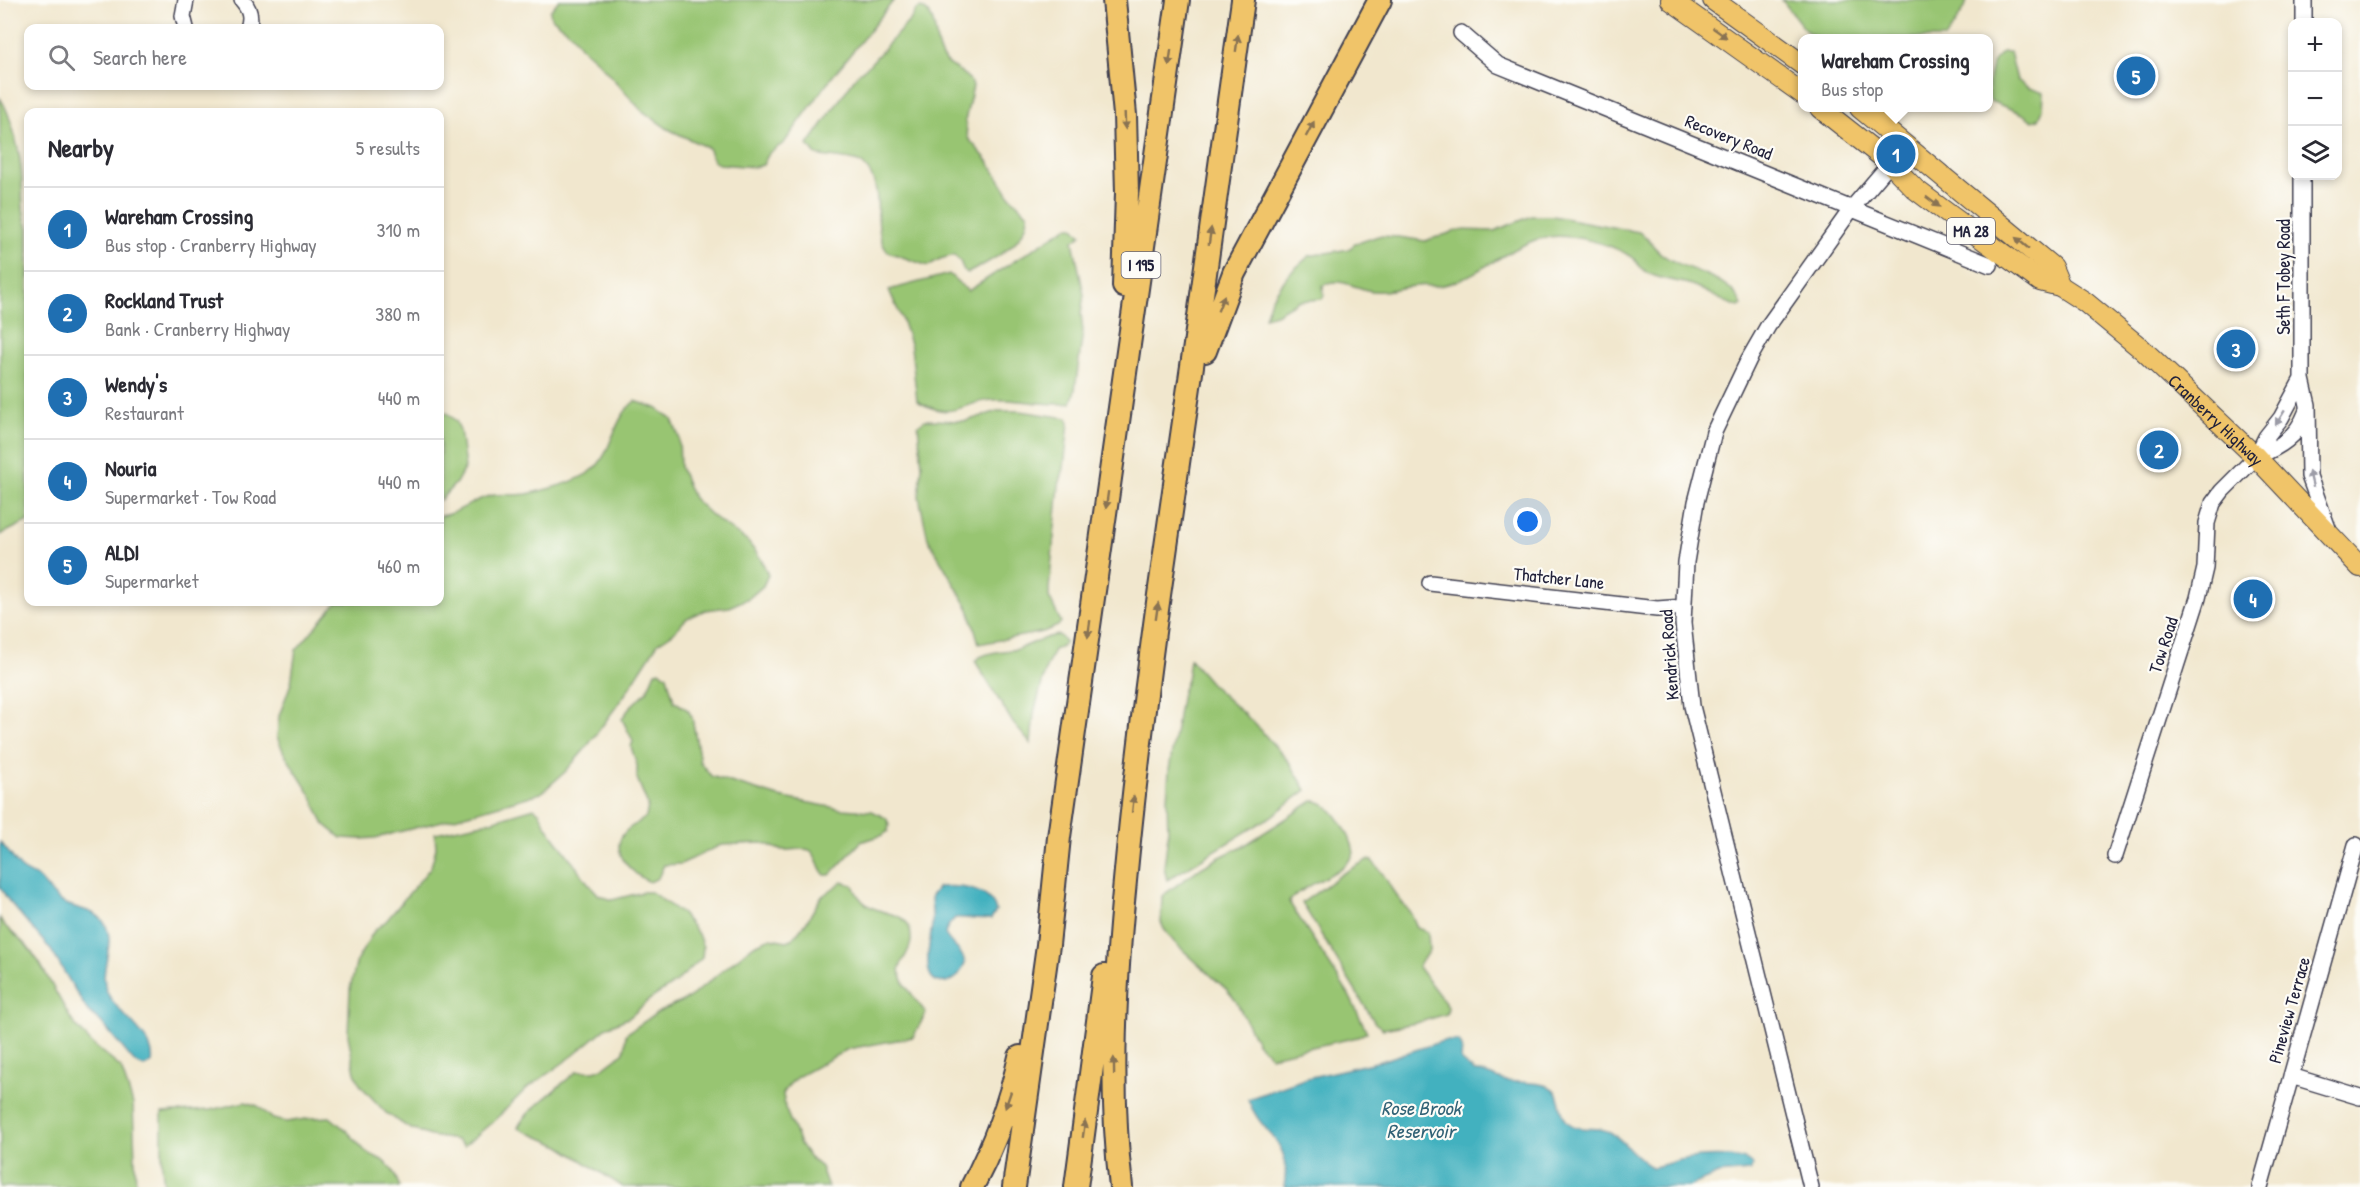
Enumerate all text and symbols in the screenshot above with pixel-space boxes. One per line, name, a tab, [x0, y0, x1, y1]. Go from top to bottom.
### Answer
map controls	[2288, 18, 2342, 180]
button: +	[2288, 18, 2342, 72]
search box	[24, 24, 444, 90]
one-way arrow	[1711, 27, 1727, 39]
one-way arrow	[1233, 33, 1242, 52]
popup	[1798, 34, 1993, 112]
icon: search	[45, 41, 78, 74]
text: Search here	[93, 42, 187, 72]
text: Wareham Crossing	[1821, 45, 1970, 75]
one-way arrow	[1165, 49, 1174, 68]
pin: 5	[2116, 54, 2156, 98]
button: −	[2288, 72, 2342, 126]
text: Bus stop	[1821, 75, 1883, 102]
street label: Recovery Road	[1682, 108, 1776, 166]
one-way arrow	[1121, 111, 1130, 130]
one-way arrow	[1305, 120, 1315, 137]
button: layers	[2288, 126, 2342, 180]
text: Nearby	[48, 130, 114, 165]
pin: 1	[1876, 132, 1916, 176]
text: 5 results	[356, 134, 420, 161]
one-way arrow	[1926, 196, 1941, 208]
text: Wareham Crossing	[105, 201, 253, 231]
text: 1	[64, 216, 71, 243]
text: 310 m	[377, 216, 420, 243]
road number: MA 28	[1947, 218, 1995, 244]
street label: Seth F Tobey Road	[2271, 219, 2296, 335]
one-way arrow	[1206, 226, 1215, 245]
text: Bus stop · Cranberry Highway	[105, 231, 317, 258]
one-way arrow	[2014, 236, 2030, 249]
road number: I 195	[1122, 252, 1160, 278]
text: Rockland Trust	[105, 285, 223, 315]
one-way arrow	[1217, 293, 1227, 311]
text: 2	[63, 300, 72, 327]
text: 380 m	[375, 300, 420, 327]
text: Bank · Cranberry Highway	[105, 315, 290, 342]
pin: 3	[2216, 326, 2256, 372]
street label: Cranberry Highway	[2163, 368, 2270, 471]
text: Wendy's	[105, 369, 167, 399]
text: 3	[63, 384, 72, 411]
text: 440 m	[378, 384, 420, 411]
text: Restaurant	[105, 399, 184, 426]
one-way arrow	[2275, 410, 2286, 426]
pin: 2	[2140, 428, 2178, 472]
text: Nouria	[105, 453, 156, 483]
text: 4	[64, 468, 71, 495]
text: 440 m	[378, 468, 420, 495]
one-way arrow	[2305, 470, 2315, 489]
text: Supermarket · Tow Road	[105, 483, 276, 510]
one-way arrow	[1102, 491, 1111, 510]
your location	[1513, 507, 1542, 536]
text: ALDI	[105, 537, 140, 567]
text: 5	[63, 552, 72, 579]
text: 460 m	[377, 552, 420, 579]
street label: Thatcher Lane	[1512, 561, 1606, 595]
text: Supermarket	[105, 567, 199, 594]
pin: 4	[2234, 576, 2272, 622]
one-way arrow	[1152, 601, 1161, 620]
street label: Kendrick Road	[1653, 609, 1685, 701]
street label: Tow Road	[2142, 614, 2184, 676]
one-way arrow	[1084, 620, 1094, 639]
one-way arrow	[1128, 795, 1138, 814]
street label: Pineview Terrace	[2262, 954, 2316, 1066]
one-way arrow	[1109, 1056, 1119, 1075]
one-way arrow	[1002, 1091, 1012, 1109]
water label: Rose Brook Reservoir	[1381, 1094, 1463, 1144]
one-way arrow	[1079, 1119, 1088, 1138]

